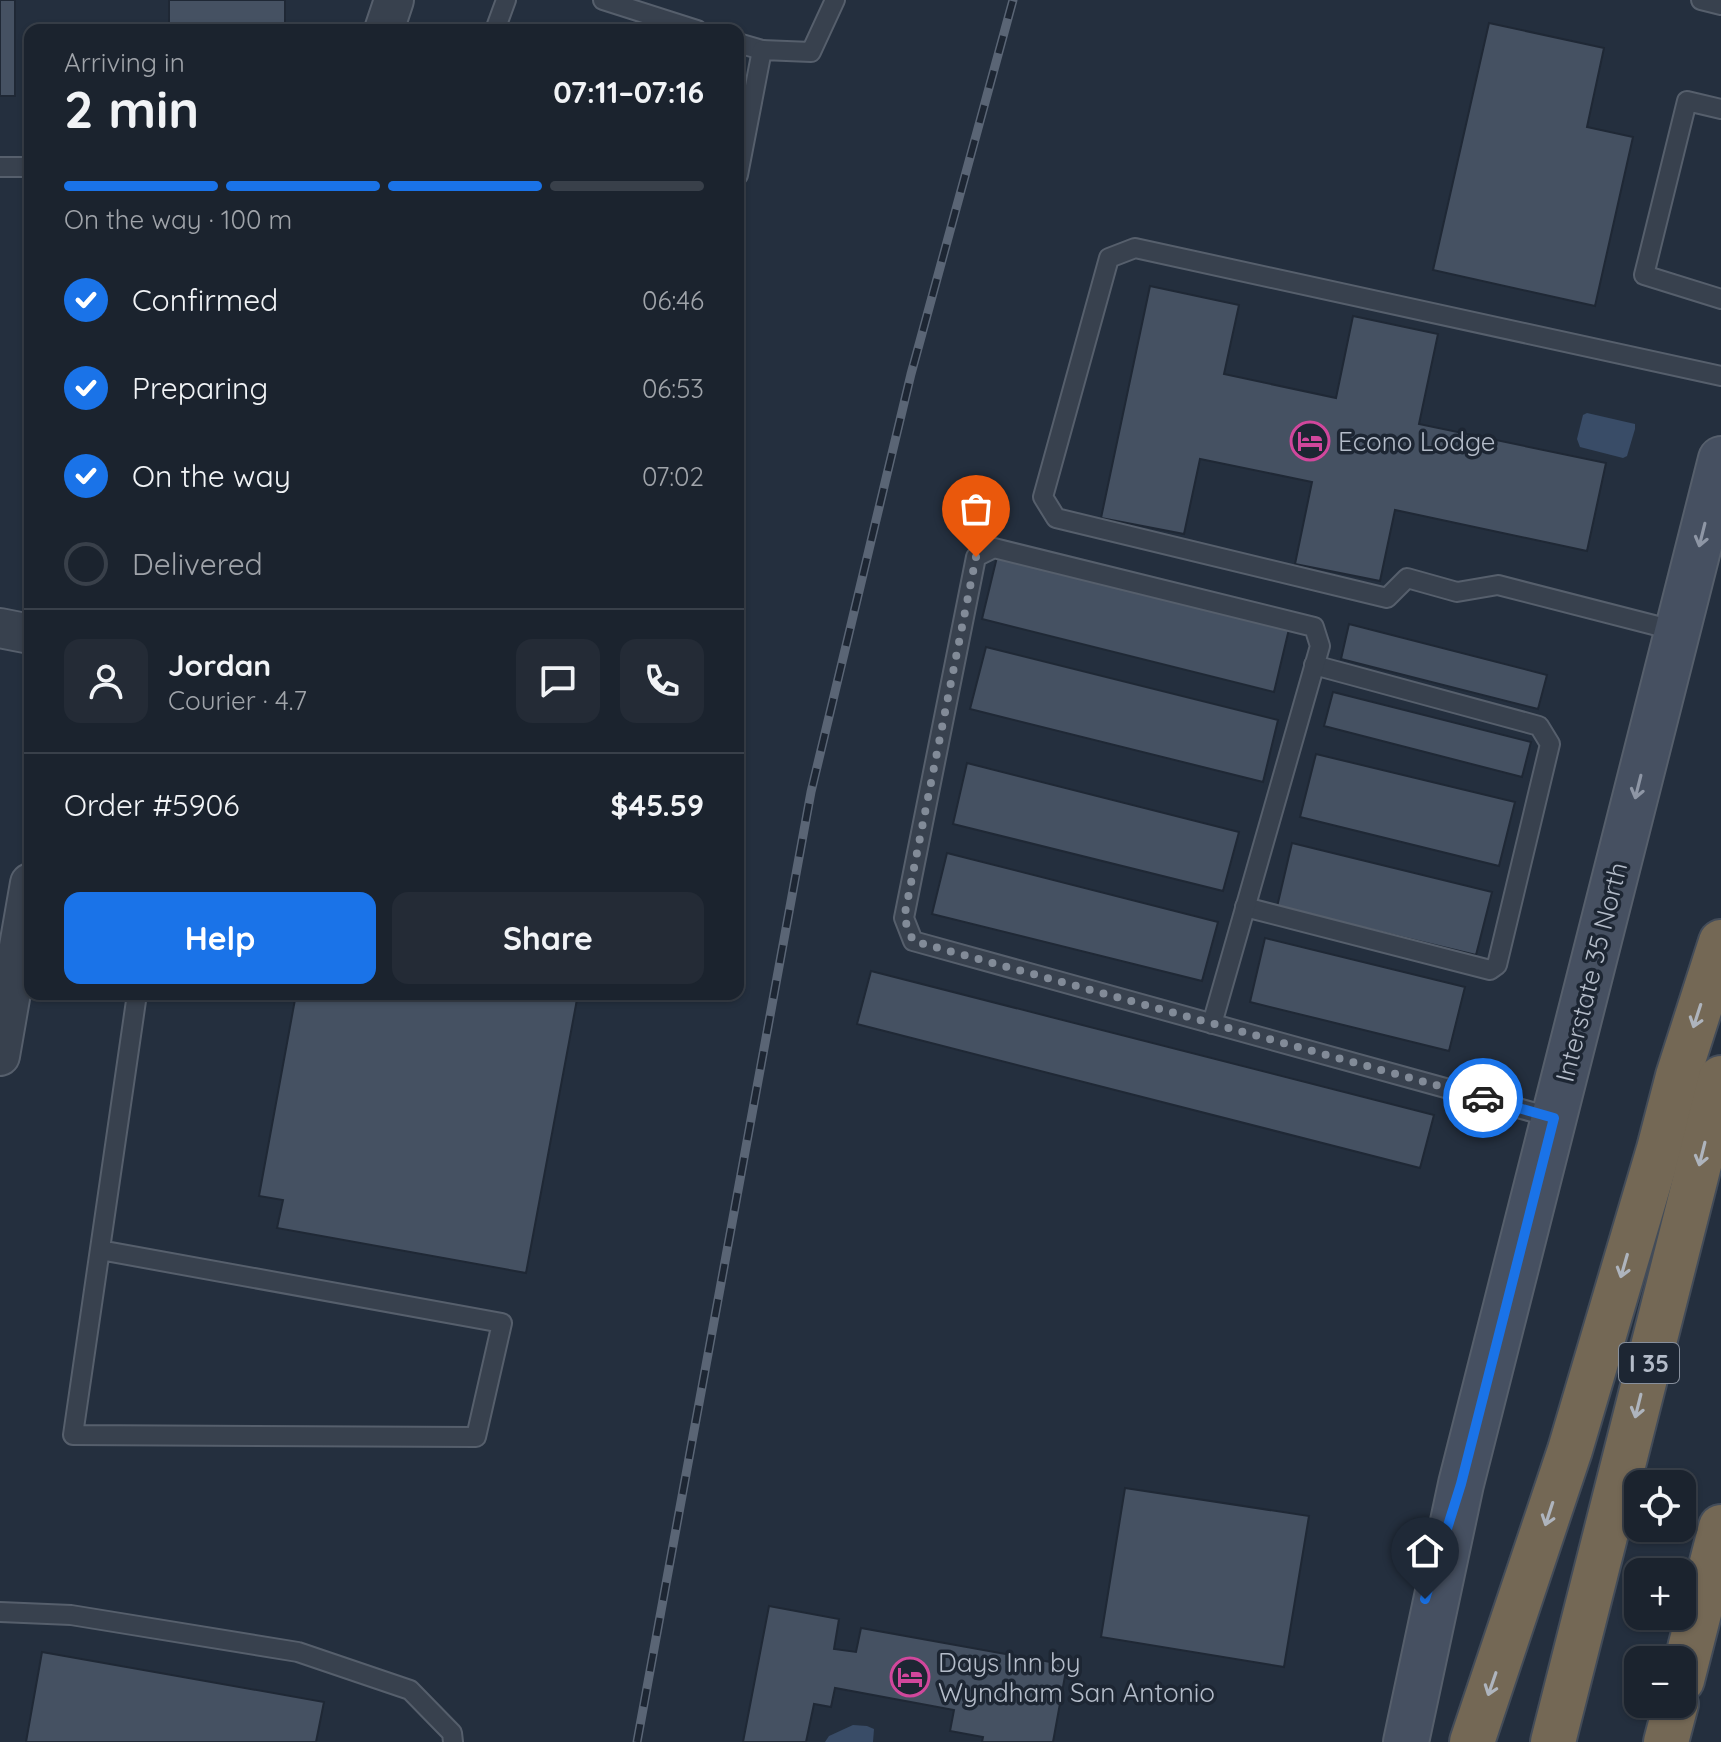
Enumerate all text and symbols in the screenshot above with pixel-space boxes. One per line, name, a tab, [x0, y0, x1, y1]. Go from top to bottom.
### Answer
text: Arriving in	[64, 46, 185, 79]
text: 07:11–07:16	[553, 73, 704, 111]
text: 2 min	[64, 76, 199, 141]
text: On the way · 100 m	[64, 203, 292, 236]
icon: check	[64, 278, 108, 322]
text: Confirmed	[132, 281, 278, 319]
text: 06:46	[642, 284, 704, 317]
icon: check	[64, 366, 108, 410]
text: Preparing	[132, 369, 268, 407]
text: 06:53	[642, 372, 704, 405]
hotel icon: Econo Lodge	[1289, 420, 1331, 462]
place label: Econo Lodge	[1338, 425, 1495, 458]
icon: check	[64, 454, 108, 498]
text: On the way	[132, 457, 291, 495]
text: 07:02	[642, 460, 704, 493]
pin	[942, 475, 1010, 557]
icon: bag	[954, 487, 998, 531]
one-way arrow	[1693, 522, 1708, 547]
text: Delivered	[132, 545, 263, 583]
button: person	[64, 639, 148, 723]
button: chat	[516, 639, 600, 723]
button: phone	[620, 639, 704, 723]
text: Jordan	[168, 646, 271, 684]
text: Courier · 4.7	[168, 684, 307, 717]
one-way arrow	[1629, 774, 1644, 799]
text: Order #5906	[64, 786, 239, 824]
text: $45.59	[611, 786, 704, 824]
street label: Interstate 35 North	[1548, 859, 1634, 1085]
button: Help	[64, 892, 376, 984]
button: Share	[392, 892, 704, 984]
one-way arrow	[1689, 1003, 1704, 1029]
courier	[1443, 1058, 1523, 1138]
icon: car	[1461, 1076, 1505, 1120]
one-way arrow	[1693, 1141, 1708, 1167]
one-way arrow	[1616, 1252, 1631, 1278]
road number: I 35	[1619, 1343, 1679, 1383]
one-way arrow	[1630, 1393, 1645, 1419]
map controls	[1624, 1470, 1696, 1718]
button: locate	[1624, 1470, 1696, 1542]
one-way arrow	[1540, 1502, 1555, 1527]
pin	[1391, 1517, 1459, 1599]
icon: home	[1403, 1529, 1447, 1573]
button: +	[1624, 1558, 1696, 1630]
place label: Days Inn by Wyndham San Antonio	[938, 1646, 1215, 1709]
button: −	[1624, 1646, 1696, 1718]
hotel icon: Days Inn by Wyndham San Antonio	[889, 1656, 931, 1698]
one-way arrow	[1484, 1671, 1499, 1696]

